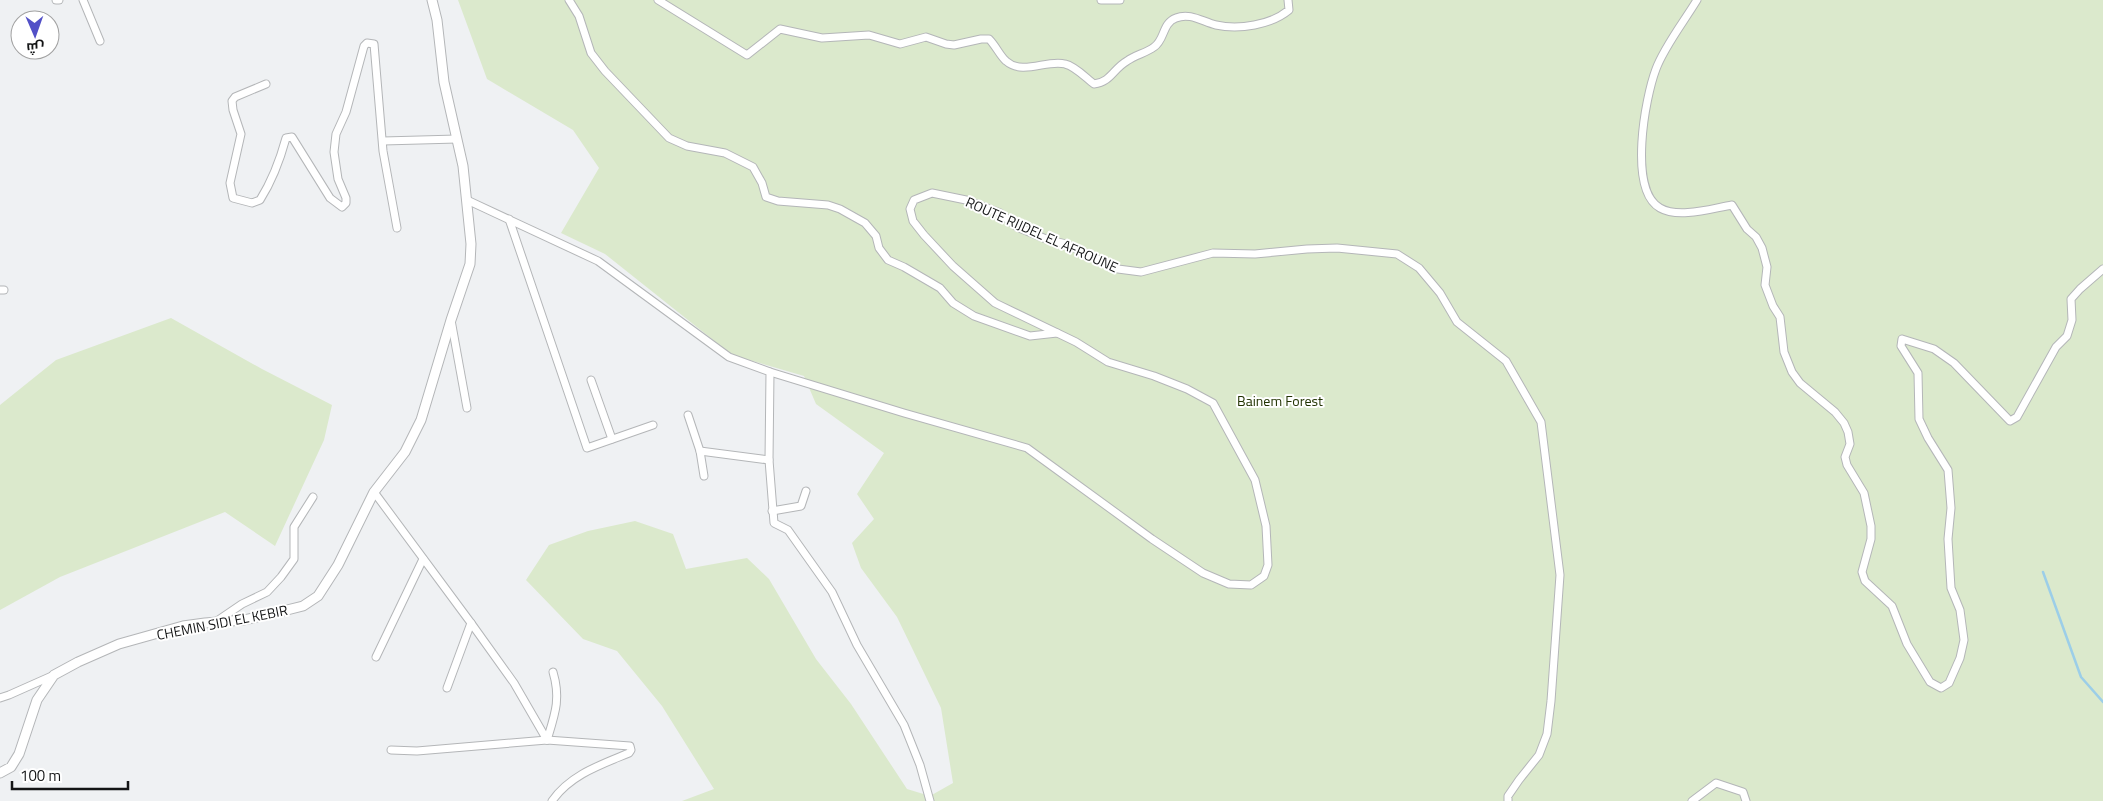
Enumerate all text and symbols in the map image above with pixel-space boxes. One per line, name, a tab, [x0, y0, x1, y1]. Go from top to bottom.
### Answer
north arrow	[10, 10, 60, 60]
text: ش	[26, 38, 45, 59]
street label: ROUTE RIJDEL EL AFROUNE	[962, 191, 1122, 277]
park label: Bainem Forest	[1237, 390, 1323, 411]
street label: CHEMIN SIDI EL KEBIR	[155, 599, 289, 645]
scale bar	[12, 758, 129, 790]
text: 100 m	[20, 764, 61, 787]

